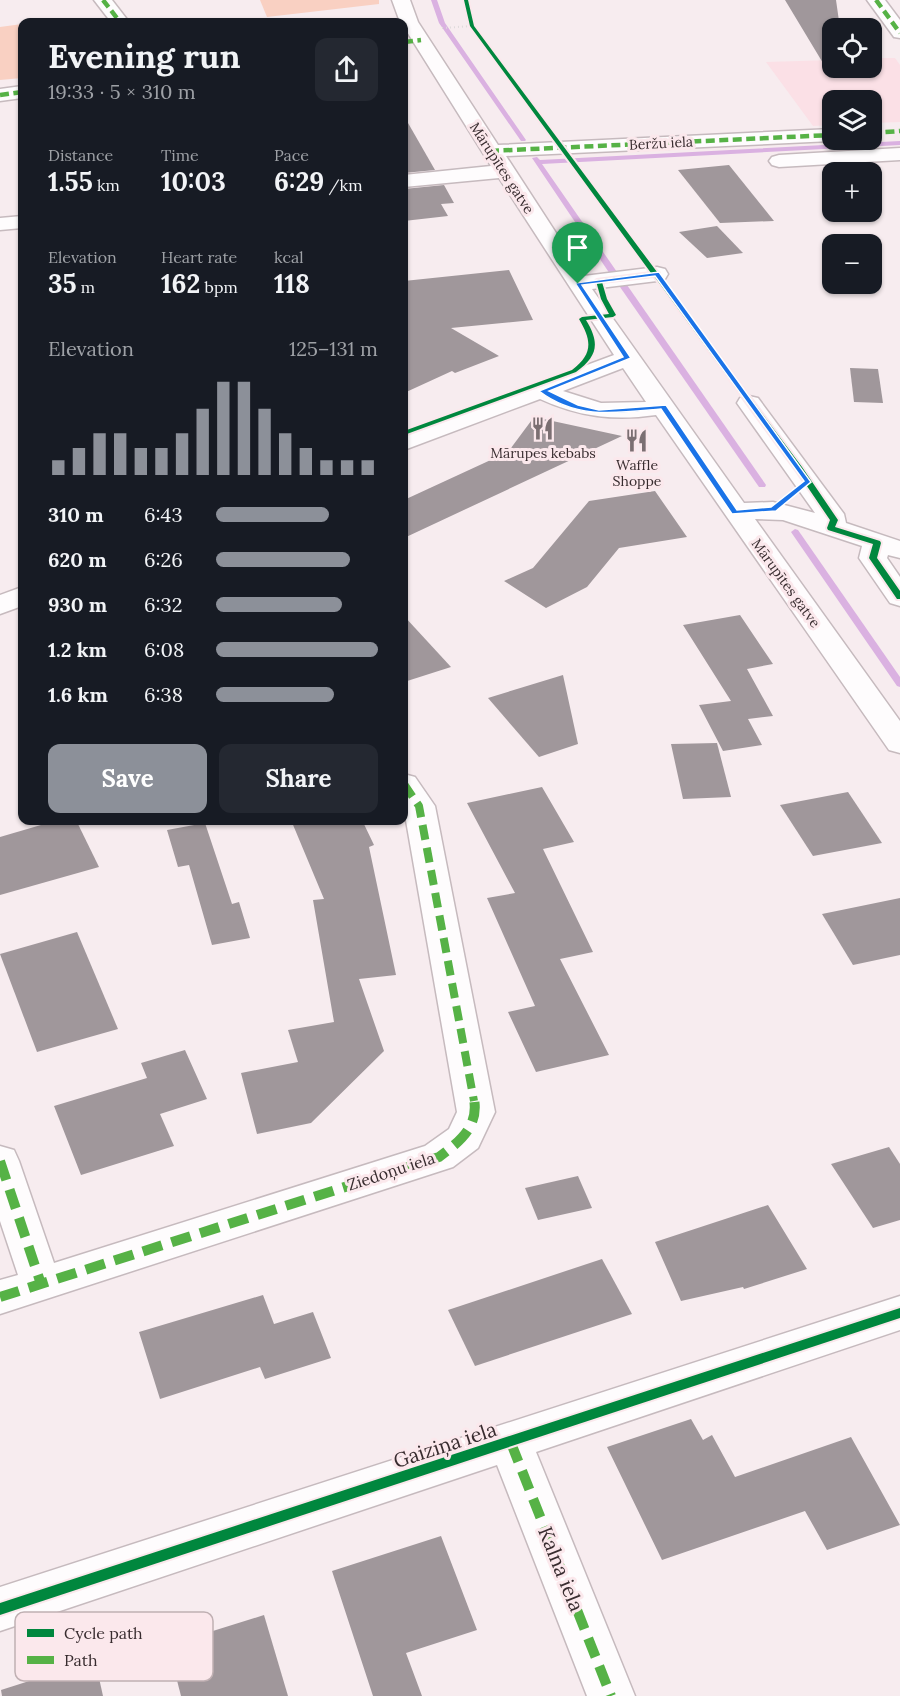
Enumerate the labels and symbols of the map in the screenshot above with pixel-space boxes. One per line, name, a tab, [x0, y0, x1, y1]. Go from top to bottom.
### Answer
street label: Mārupītes gatve	[466, 119, 538, 217]
street label: Beržu iela	[629, 132, 693, 154]
pin	[552, 222, 603, 284]
restaurant icon: Mārupes kebabs	[530, 416, 556, 442]
restaurant icon: Waffle Shoppe	[624, 428, 650, 454]
place label: Mārupes kebabs	[490, 444, 596, 462]
place label: Waffle Shoppe	[613, 456, 662, 490]
street label: Mārupītes gatve	[748, 535, 824, 631]
street label: Ziedoņu iela	[345, 1147, 438, 1196]
street label: Gaiziņa iela	[390, 1416, 500, 1474]
street label: Kalna iela	[533, 1523, 590, 1615]
legend	[15, 1612, 213, 1681]
text: Cycle path	[64, 1623, 143, 1643]
text: Path	[64, 1650, 98, 1670]

